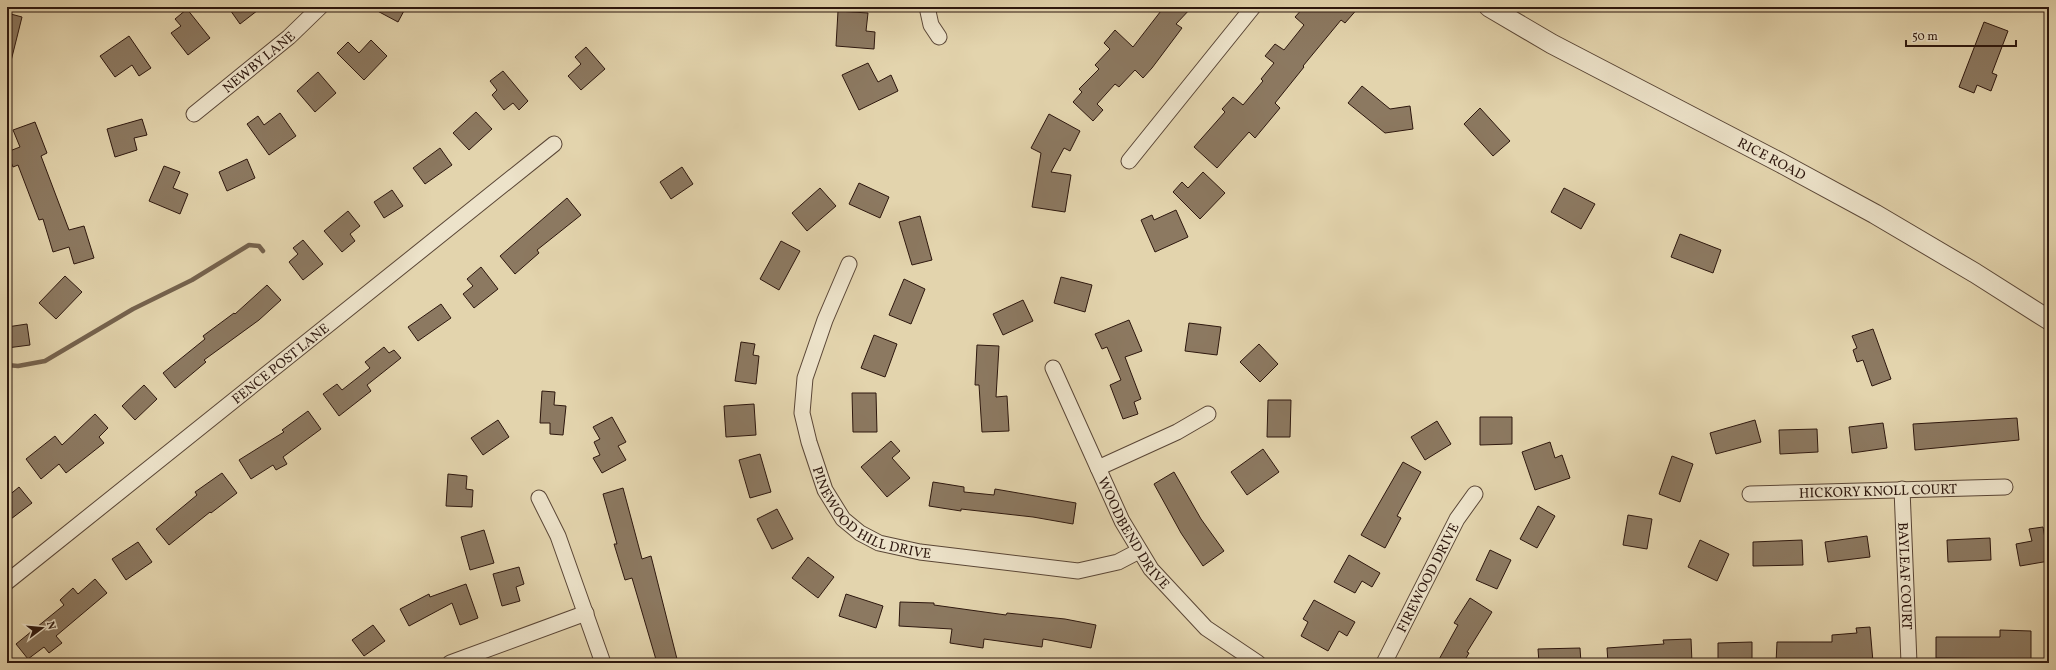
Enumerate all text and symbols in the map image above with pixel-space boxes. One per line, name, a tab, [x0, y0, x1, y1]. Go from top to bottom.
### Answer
scale bar	[1906, 22, 2016, 48]
street label: NEWBY LANE	[219, 28, 300, 98]
text: 50 m	[1912, 29, 1938, 45]
street label: RICE ROAD	[1734, 134, 1809, 186]
street label: FENCE POST LANE	[228, 320, 334, 409]
street label: PINEWOOD HILL DRIVE	[807, 464, 932, 564]
street label: WOODBEND DRIVE	[1092, 474, 1173, 594]
street label: HICKORY KNOLL COURT	[1799, 480, 1957, 504]
street label: FIREWOOD DRIVE	[1393, 520, 1464, 636]
street label: BAYLEAF COURT	[1892, 522, 1916, 630]
north arrow	[22, 608, 62, 648]
text: N	[42, 620, 58, 632]

